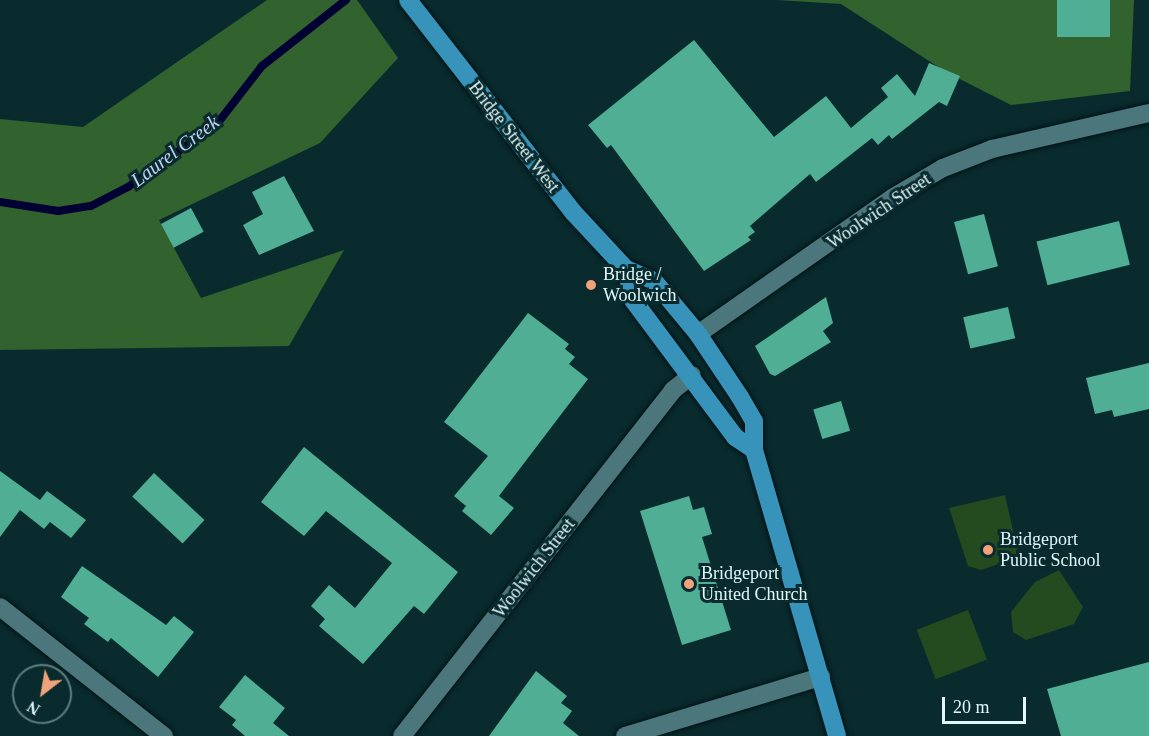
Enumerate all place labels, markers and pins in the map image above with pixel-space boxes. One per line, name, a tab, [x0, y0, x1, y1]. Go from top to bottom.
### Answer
place label: Bridge / Woolwich	[603, 264, 677, 306]
marker: Bridge / Woolwich	[584, 278, 598, 292]
place label: Bridgeport Public School	[1000, 529, 1101, 572]
marker: Bridgeport Public School	[981, 543, 995, 557]
place label: Bridgeport United Church	[701, 563, 807, 606]
marker: Bridgeport United Church	[682, 577, 696, 591]

